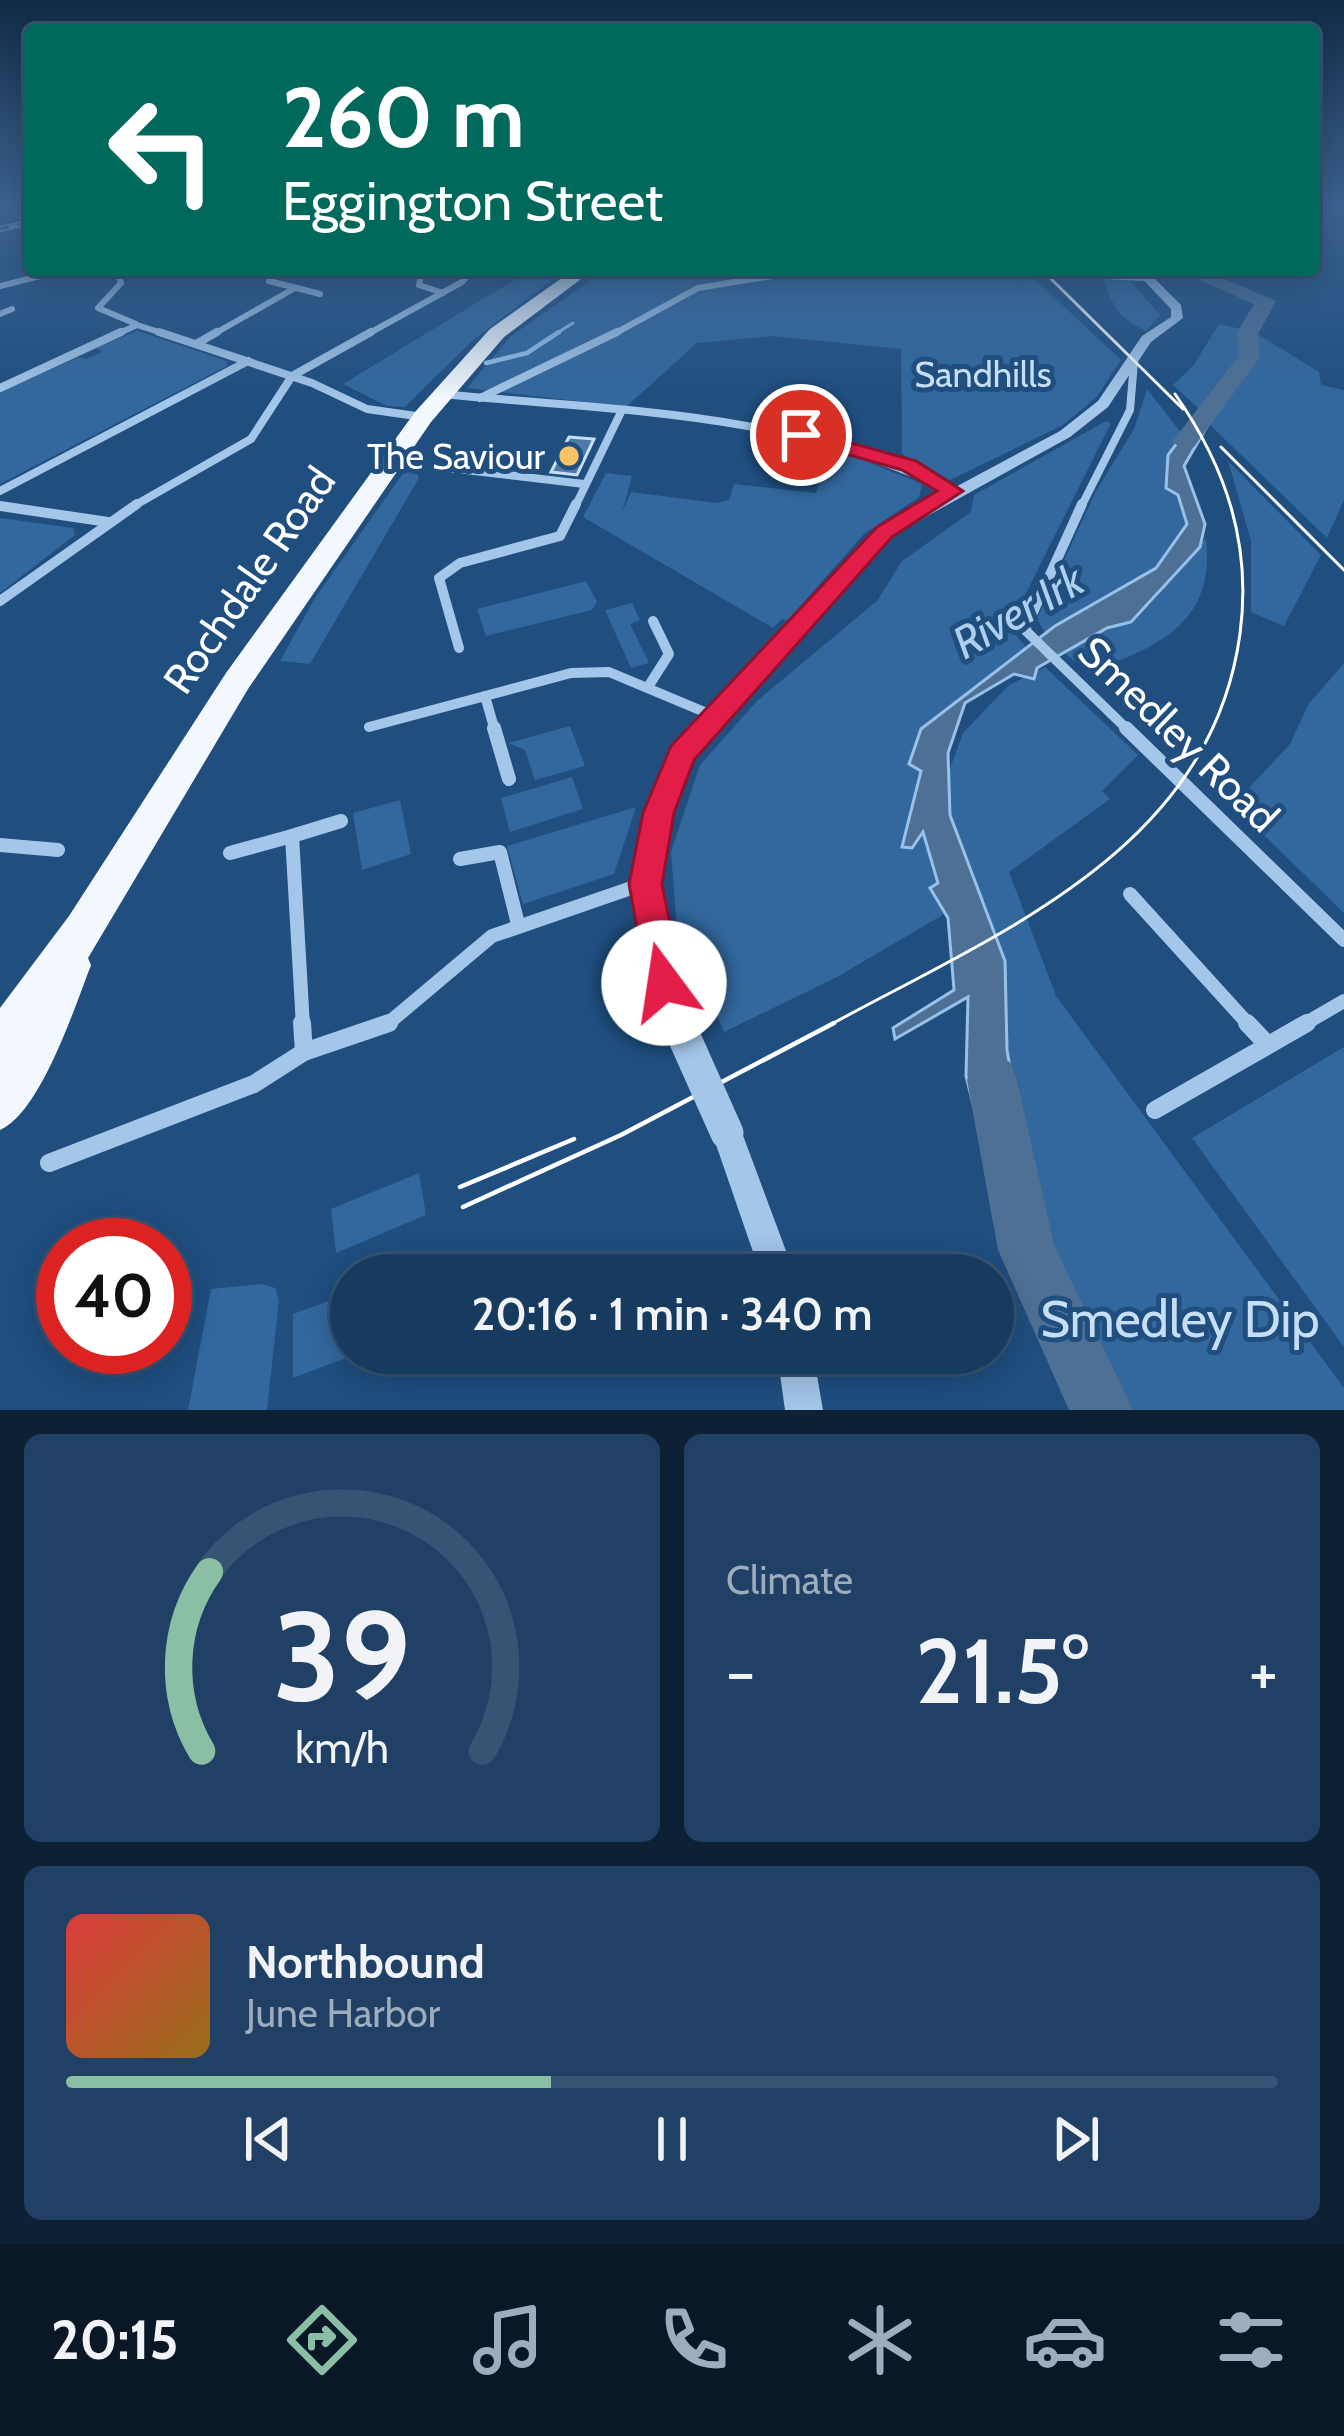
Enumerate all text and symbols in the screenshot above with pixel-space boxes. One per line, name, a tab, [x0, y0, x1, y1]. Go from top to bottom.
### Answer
text: 260 m	[282, 66, 525, 168]
icon: left	[84, 72, 240, 228]
text: Eggington Street	[282, 168, 663, 234]
park label: Sandhills	[914, 352, 1052, 396]
pin	[750, 384, 852, 486]
icon: arrive	[768, 402, 834, 468]
place label: The Saviour	[367, 434, 546, 478]
marker: The Saviour	[556, 443, 582, 469]
street label: Rochdale Road	[152, 457, 346, 703]
water label: River Irk	[943, 551, 1094, 670]
street label: Smedley Road	[1068, 625, 1290, 843]
position arrow	[601, 920, 727, 1046]
speed limit sign: 40	[36, 1218, 192, 1374]
text: 20:16 · 1 min · 340 m	[471, 1287, 873, 1341]
park label: Smedley Dip	[1040, 1288, 1320, 1350]
text: Climate	[726, 1556, 853, 1604]
text: 39	[273, 1580, 411, 1731]
text: 21.5°	[915, 1616, 1089, 1726]
text: −	[726, 1631, 755, 1712]
text: +	[1249, 1631, 1278, 1712]
text: km/h	[295, 1722, 389, 1774]
text: Northbound	[246, 1935, 485, 1989]
text: June Harbor	[246, 1989, 440, 2037]
icon: previous	[235, 2106, 301, 2172]
icon: pause	[639, 2106, 705, 2172]
icon: next	[1043, 2106, 1109, 2172]
icon: directions	[280, 2298, 364, 2382]
icon: music	[466, 2298, 550, 2382]
icon: phone	[652, 2298, 736, 2382]
icon: climate	[838, 2298, 922, 2382]
icon: car	[1023, 2298, 1107, 2382]
icon: filters	[1209, 2298, 1293, 2382]
text: 20:15	[51, 2307, 178, 2373]

